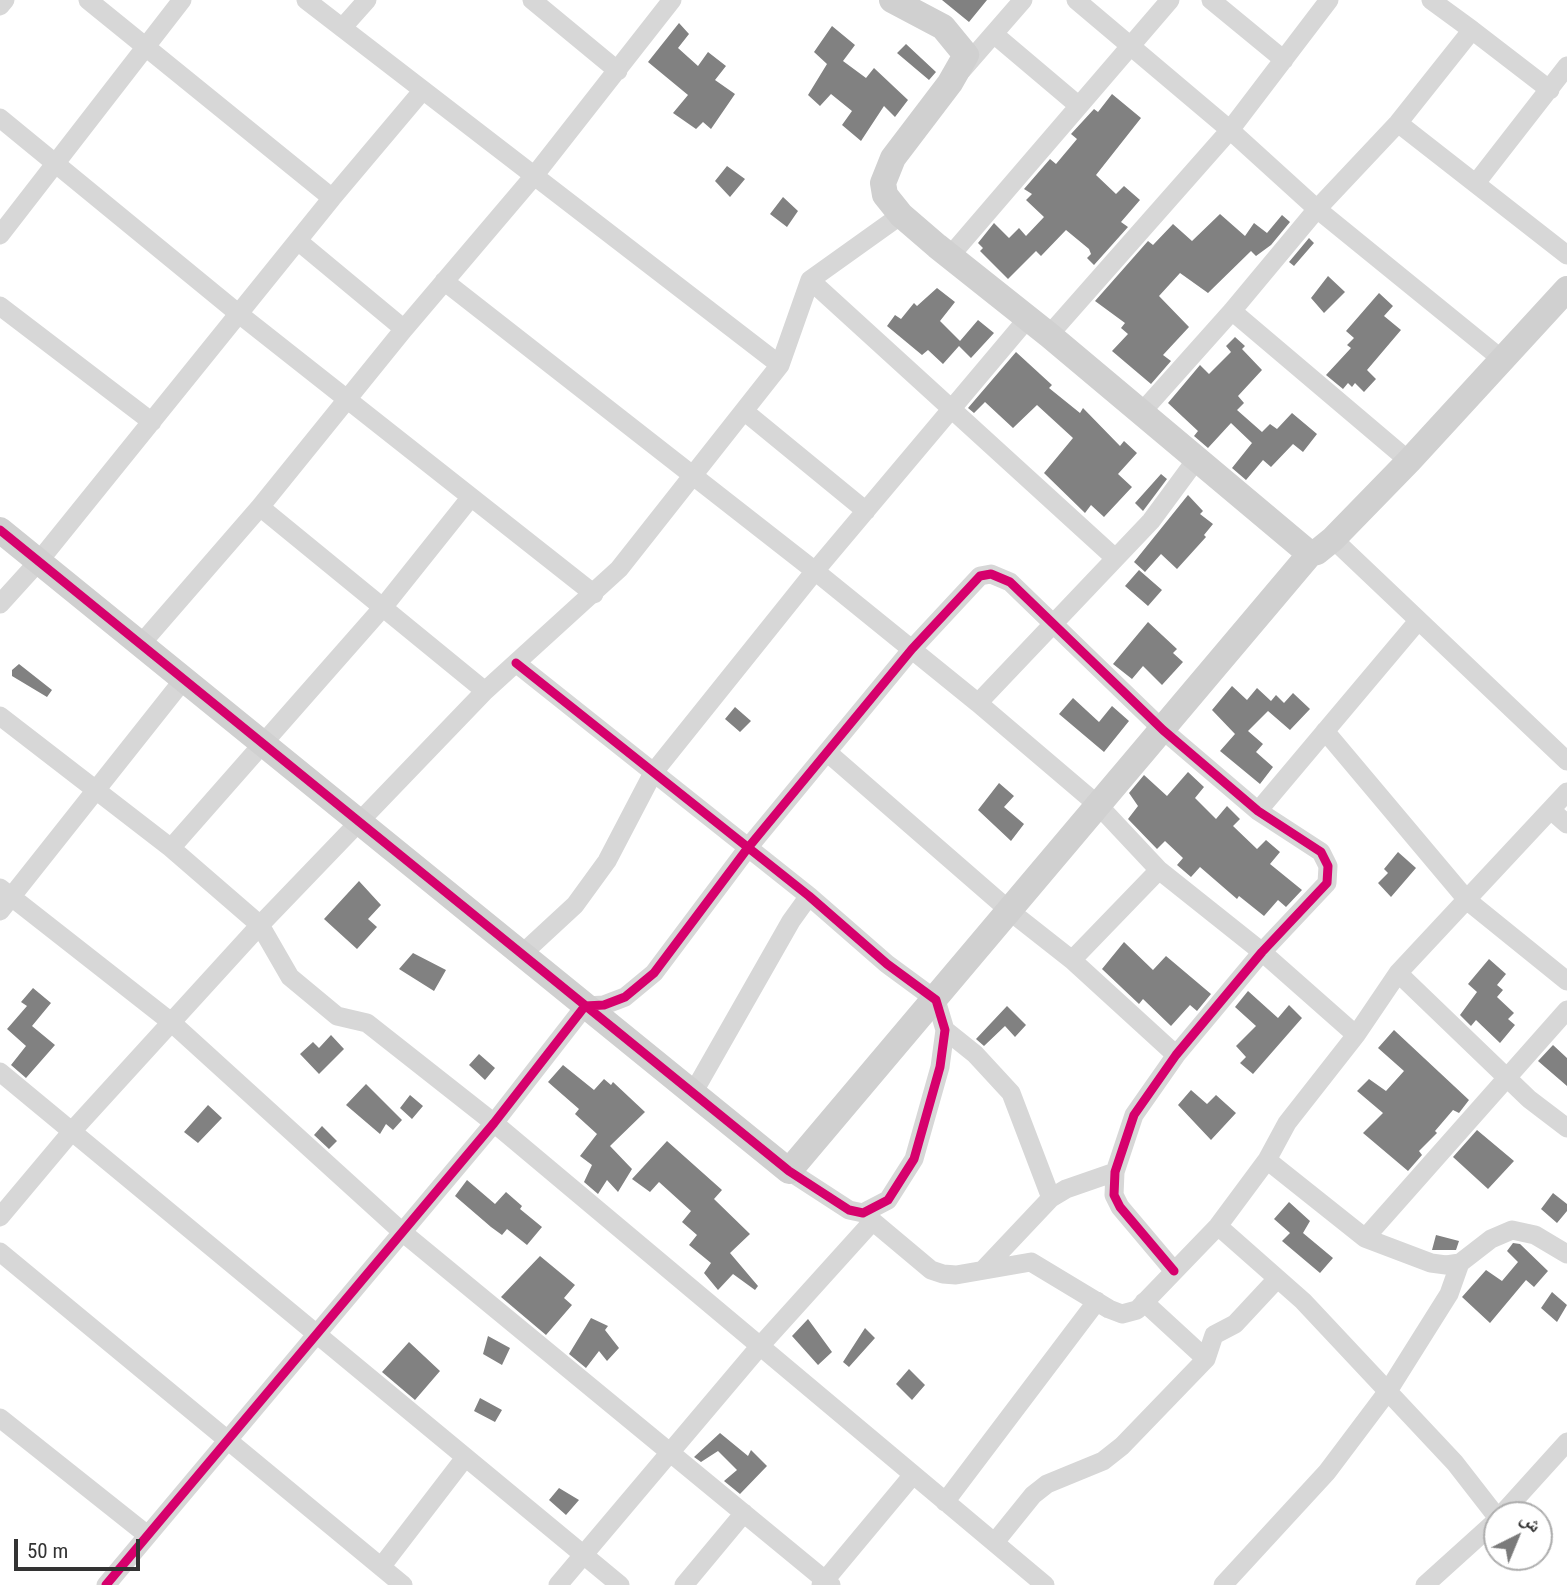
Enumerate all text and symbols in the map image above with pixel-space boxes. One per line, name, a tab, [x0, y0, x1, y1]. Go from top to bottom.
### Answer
north arrow	[1483, 1501, 1553, 1571]
text: ش	[1516, 1506, 1547, 1537]
scale bar	[18, 1526, 144, 1570]
text: 50 m	[27, 1539, 68, 1563]

